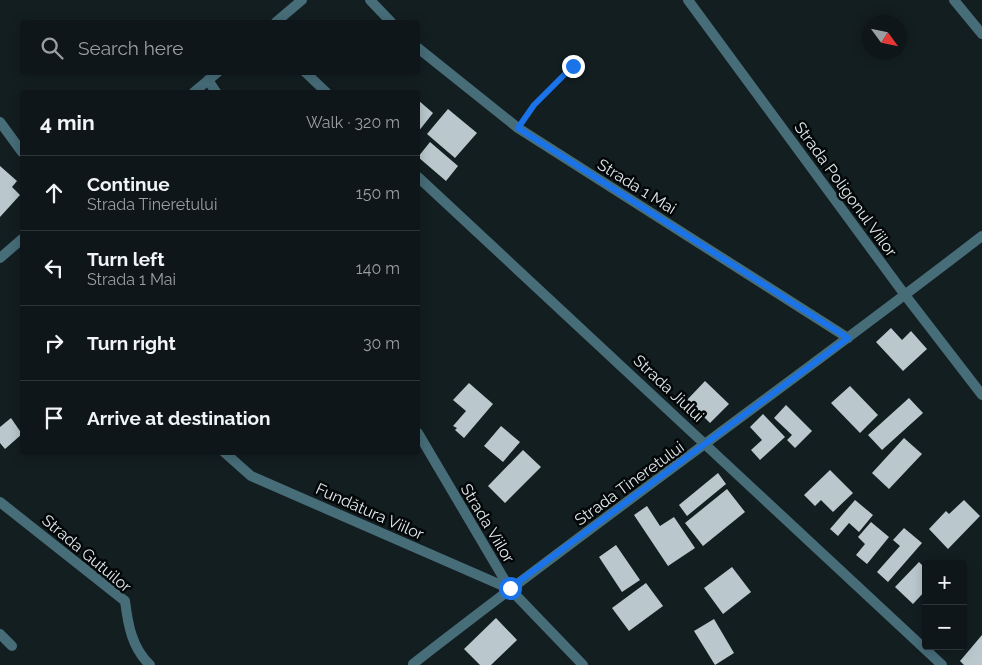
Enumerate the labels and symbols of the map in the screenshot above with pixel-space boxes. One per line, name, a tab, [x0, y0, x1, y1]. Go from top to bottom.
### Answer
north arrow	[862, 15, 907, 60]
route end	[562, 55, 585, 78]
street label: Strada Poligonul Viilor	[790, 118, 901, 261]
street label: Strada 1 Mai	[594, 155, 680, 218]
street label: Strada Jiului	[629, 351, 708, 426]
street label: Strada Tineretului	[571, 437, 688, 529]
street label: Fundătura Viilor	[313, 479, 427, 544]
street label: Strada Viilor	[457, 480, 519, 567]
street label: Strada Gutuilor	[38, 510, 136, 597]
route start	[499, 577, 522, 600]

